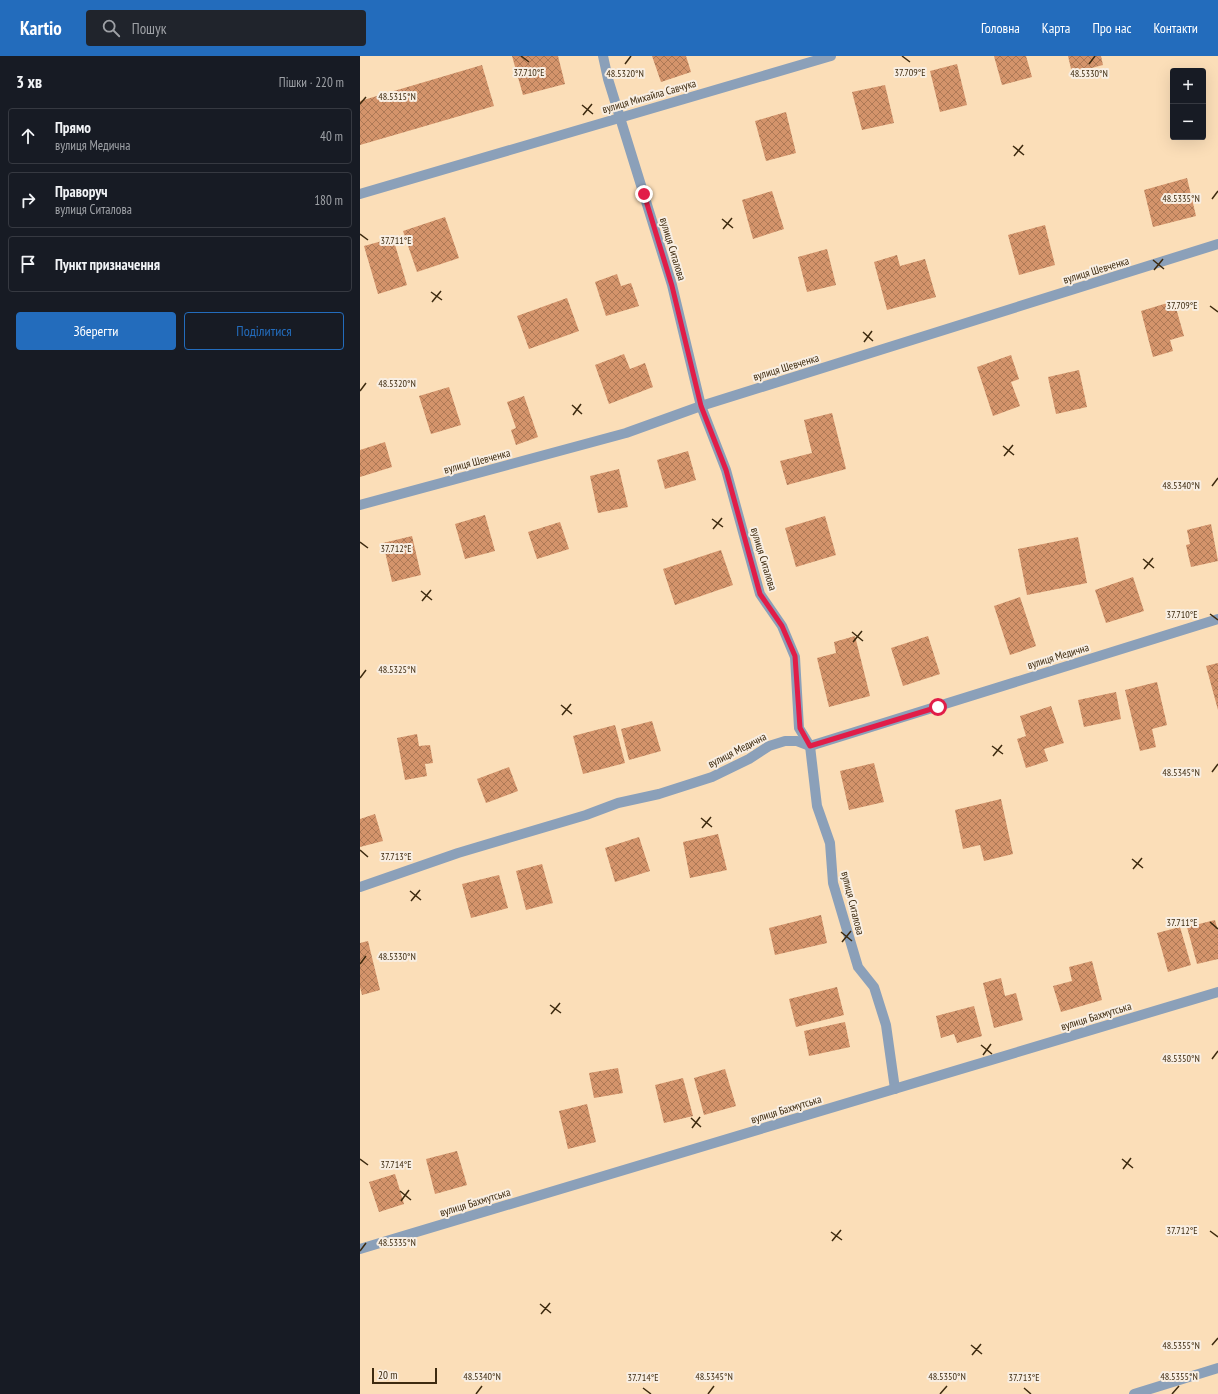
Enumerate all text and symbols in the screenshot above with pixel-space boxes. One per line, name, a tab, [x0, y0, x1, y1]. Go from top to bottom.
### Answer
search box	[86, 10, 366, 46]
text: Kartio	[20, 16, 62, 40]
icon: search	[100, 17, 122, 39]
text: Пошук	[132, 19, 166, 38]
text: Головна	[981, 19, 1020, 37]
text: Карта	[1042, 19, 1070, 37]
text: Про нас	[1092, 19, 1132, 37]
text: Контакти	[1154, 19, 1198, 37]
text: 37.710°E	[513, 66, 545, 79]
text: 37.709°E	[894, 66, 926, 79]
text: 48.5320°N	[606, 67, 644, 80]
text: 48.5330°N	[1070, 67, 1108, 80]
map controls	[1170, 68, 1206, 140]
button: +	[1170, 68, 1206, 104]
text: 3 хв	[16, 71, 42, 93]
text: Пішки · 220 m	[279, 74, 344, 91]
street label: вулиця Михайла Савчука	[600, 76, 698, 116]
text: 48.5315°N	[378, 90, 416, 103]
button: −	[1170, 104, 1206, 140]
text: Прямо	[55, 118, 91, 137]
icon: ahead	[17, 125, 39, 147]
text: 40 m	[320, 128, 343, 145]
text: вулиця Медична	[55, 137, 130, 154]
text: Праворуч	[55, 182, 108, 201]
route end	[635, 185, 653, 203]
icon: right	[17, 189, 39, 211]
text: 180 m	[314, 192, 343, 209]
text: 48.5335°N	[1162, 192, 1200, 205]
text: вулиця Ситалова	[55, 201, 132, 218]
street label: вулиця Ситалова	[657, 216, 689, 282]
text: 37.711°E	[380, 234, 412, 247]
icon: arrive	[17, 253, 39, 275]
street label: вулиця Шевченка	[1061, 253, 1131, 287]
text: Пункт призначення	[55, 255, 160, 274]
text: 37.709°E	[1166, 299, 1198, 312]
button: Зберегти	[16, 312, 176, 350]
button: Поділитися	[184, 312, 344, 350]
street label: вулиця Шевченка	[751, 350, 821, 384]
text: 48.5320°N	[378, 377, 416, 390]
street label: вулиця Шевченка	[442, 445, 512, 477]
text: 48.5340°N	[1162, 479, 1200, 492]
street label: вулиця Ситалова	[748, 526, 780, 592]
text: 37.712°E	[380, 542, 412, 555]
text: 37.710°E	[1166, 608, 1198, 621]
street label: вулиця Медична	[1025, 640, 1091, 672]
text: 48.5325°N	[378, 663, 416, 676]
route start	[929, 698, 947, 716]
street label: вулиця Медична	[705, 729, 769, 771]
text: 48.5345°N	[1162, 766, 1200, 779]
text: 37.713°E	[380, 850, 412, 863]
street label: вулиця Ситалова	[838, 870, 868, 936]
text: 37.711°E	[1166, 916, 1198, 929]
text: 48.5330°N	[378, 950, 416, 963]
street label: вулиця Бахмутська	[1059, 999, 1133, 1033]
text: 48.5350°N	[1162, 1052, 1200, 1065]
street label: вулиця Бахмутська	[749, 1092, 823, 1126]
text: 37.714°E	[380, 1158, 412, 1171]
street label: вулиця Бахмутська	[438, 1185, 512, 1219]
text: 37.712°E	[1166, 1224, 1198, 1237]
text: 48.5335°N	[378, 1236, 416, 1249]
text: 48.5355°N	[1162, 1339, 1200, 1352]
scale bar	[372, 1366, 437, 1385]
text: 20 m	[378, 1368, 397, 1382]
text: 48.5340°N	[463, 1370, 501, 1383]
text: 48.5345°N	[695, 1370, 733, 1383]
text: 48.5350°N	[928, 1370, 966, 1383]
text: 48.5355°N	[1160, 1370, 1198, 1383]
text: 37.714°E	[627, 1371, 659, 1384]
text: 37.713°E	[1008, 1371, 1040, 1384]

